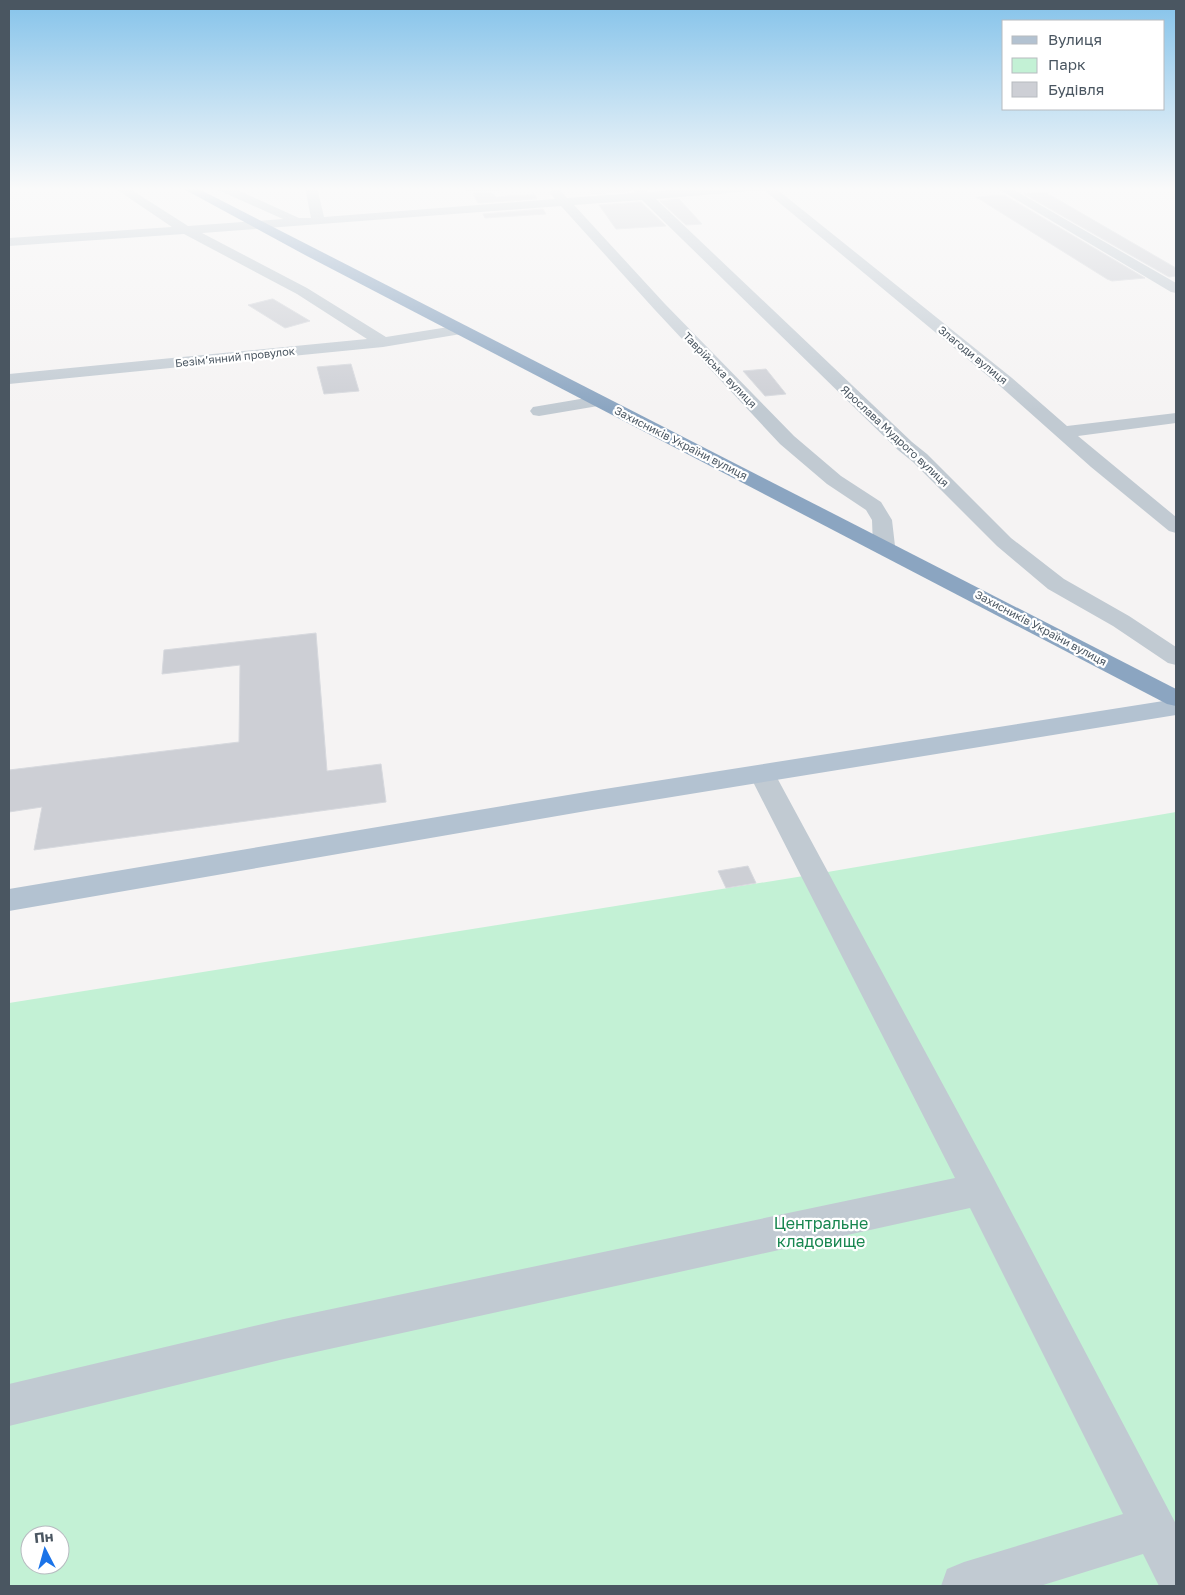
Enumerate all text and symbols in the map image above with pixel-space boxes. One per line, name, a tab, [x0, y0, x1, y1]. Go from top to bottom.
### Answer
legend	[1002, 20, 1165, 110]
text: Вулиця	[1048, 30, 1102, 48]
text: Парк	[1048, 55, 1086, 73]
text: Будівля	[1048, 80, 1104, 98]
street label: Злагоди вулиця	[936, 323, 1011, 387]
street label: Таврійська вулиця	[681, 329, 760, 410]
street label: Безімʼянний провулок	[174, 344, 296, 369]
street label: Ярослава Мудрого вулиця	[839, 382, 952, 489]
street label: Захисників України вулиця	[613, 403, 750, 482]
street label: Захисників України вулиця	[973, 587, 1109, 668]
park label: Центральне кладовище	[774, 1213, 868, 1251]
north arrow	[20, 1525, 70, 1575]
text: Пн	[33, 1527, 54, 1546]

